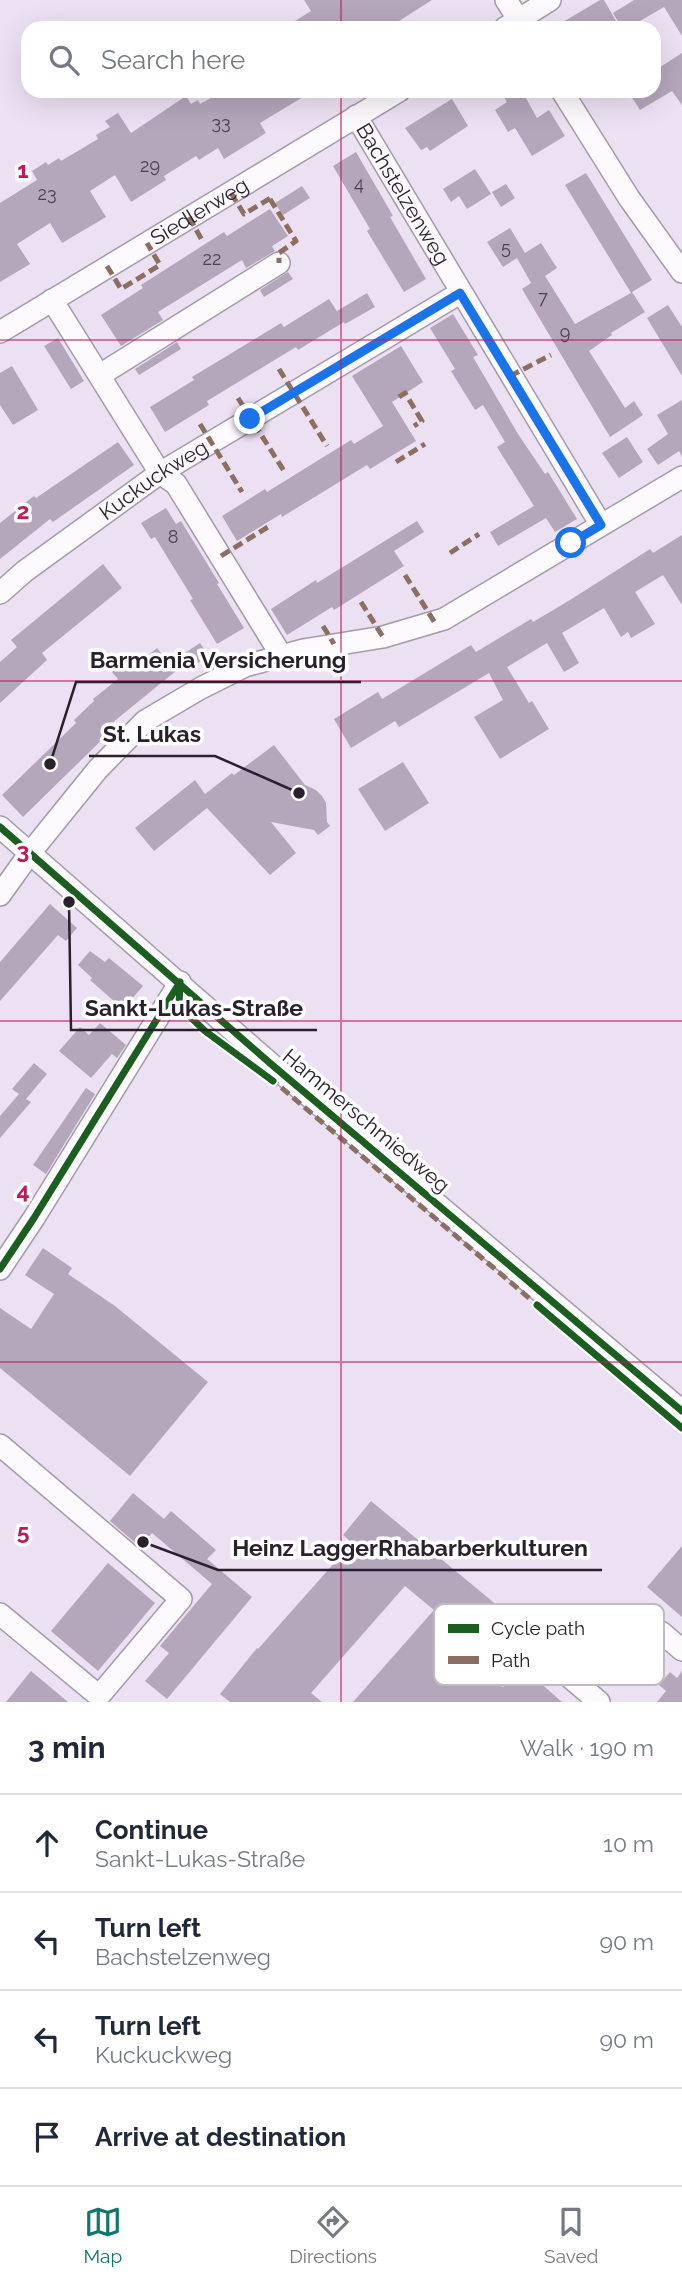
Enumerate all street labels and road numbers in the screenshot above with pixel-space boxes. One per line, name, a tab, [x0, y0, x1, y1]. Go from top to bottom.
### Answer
street label: Bachstelzenweg	[351, 118, 455, 269]
street label: Siedlerweg	[146, 172, 253, 250]
street label: Kuckuckweg	[94, 434, 212, 525]
street label: Hammerschmiedweg	[278, 1043, 455, 1198]

